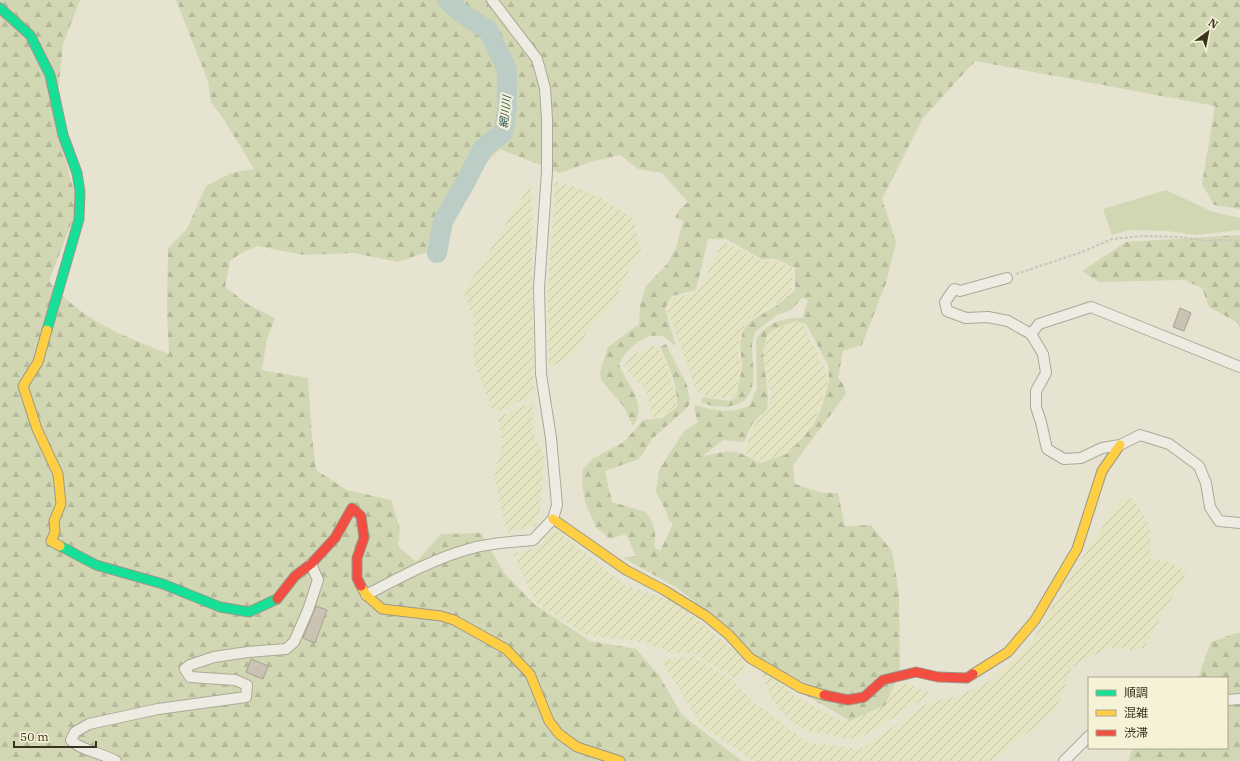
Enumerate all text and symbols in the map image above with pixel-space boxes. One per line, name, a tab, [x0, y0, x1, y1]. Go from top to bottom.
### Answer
north arrow	[1188, 12, 1228, 52]
text: N	[1206, 15, 1221, 32]
water label: 網川川	[496, 94, 514, 129]
legend	[1088, 677, 1228, 749]
text: 順調	[1124, 685, 1148, 700]
text: 混雑	[1124, 705, 1148, 720]
scale bar	[14, 723, 96, 749]
text: 渋滞	[1124, 725, 1148, 740]
text: 50 m	[20, 729, 49, 744]

